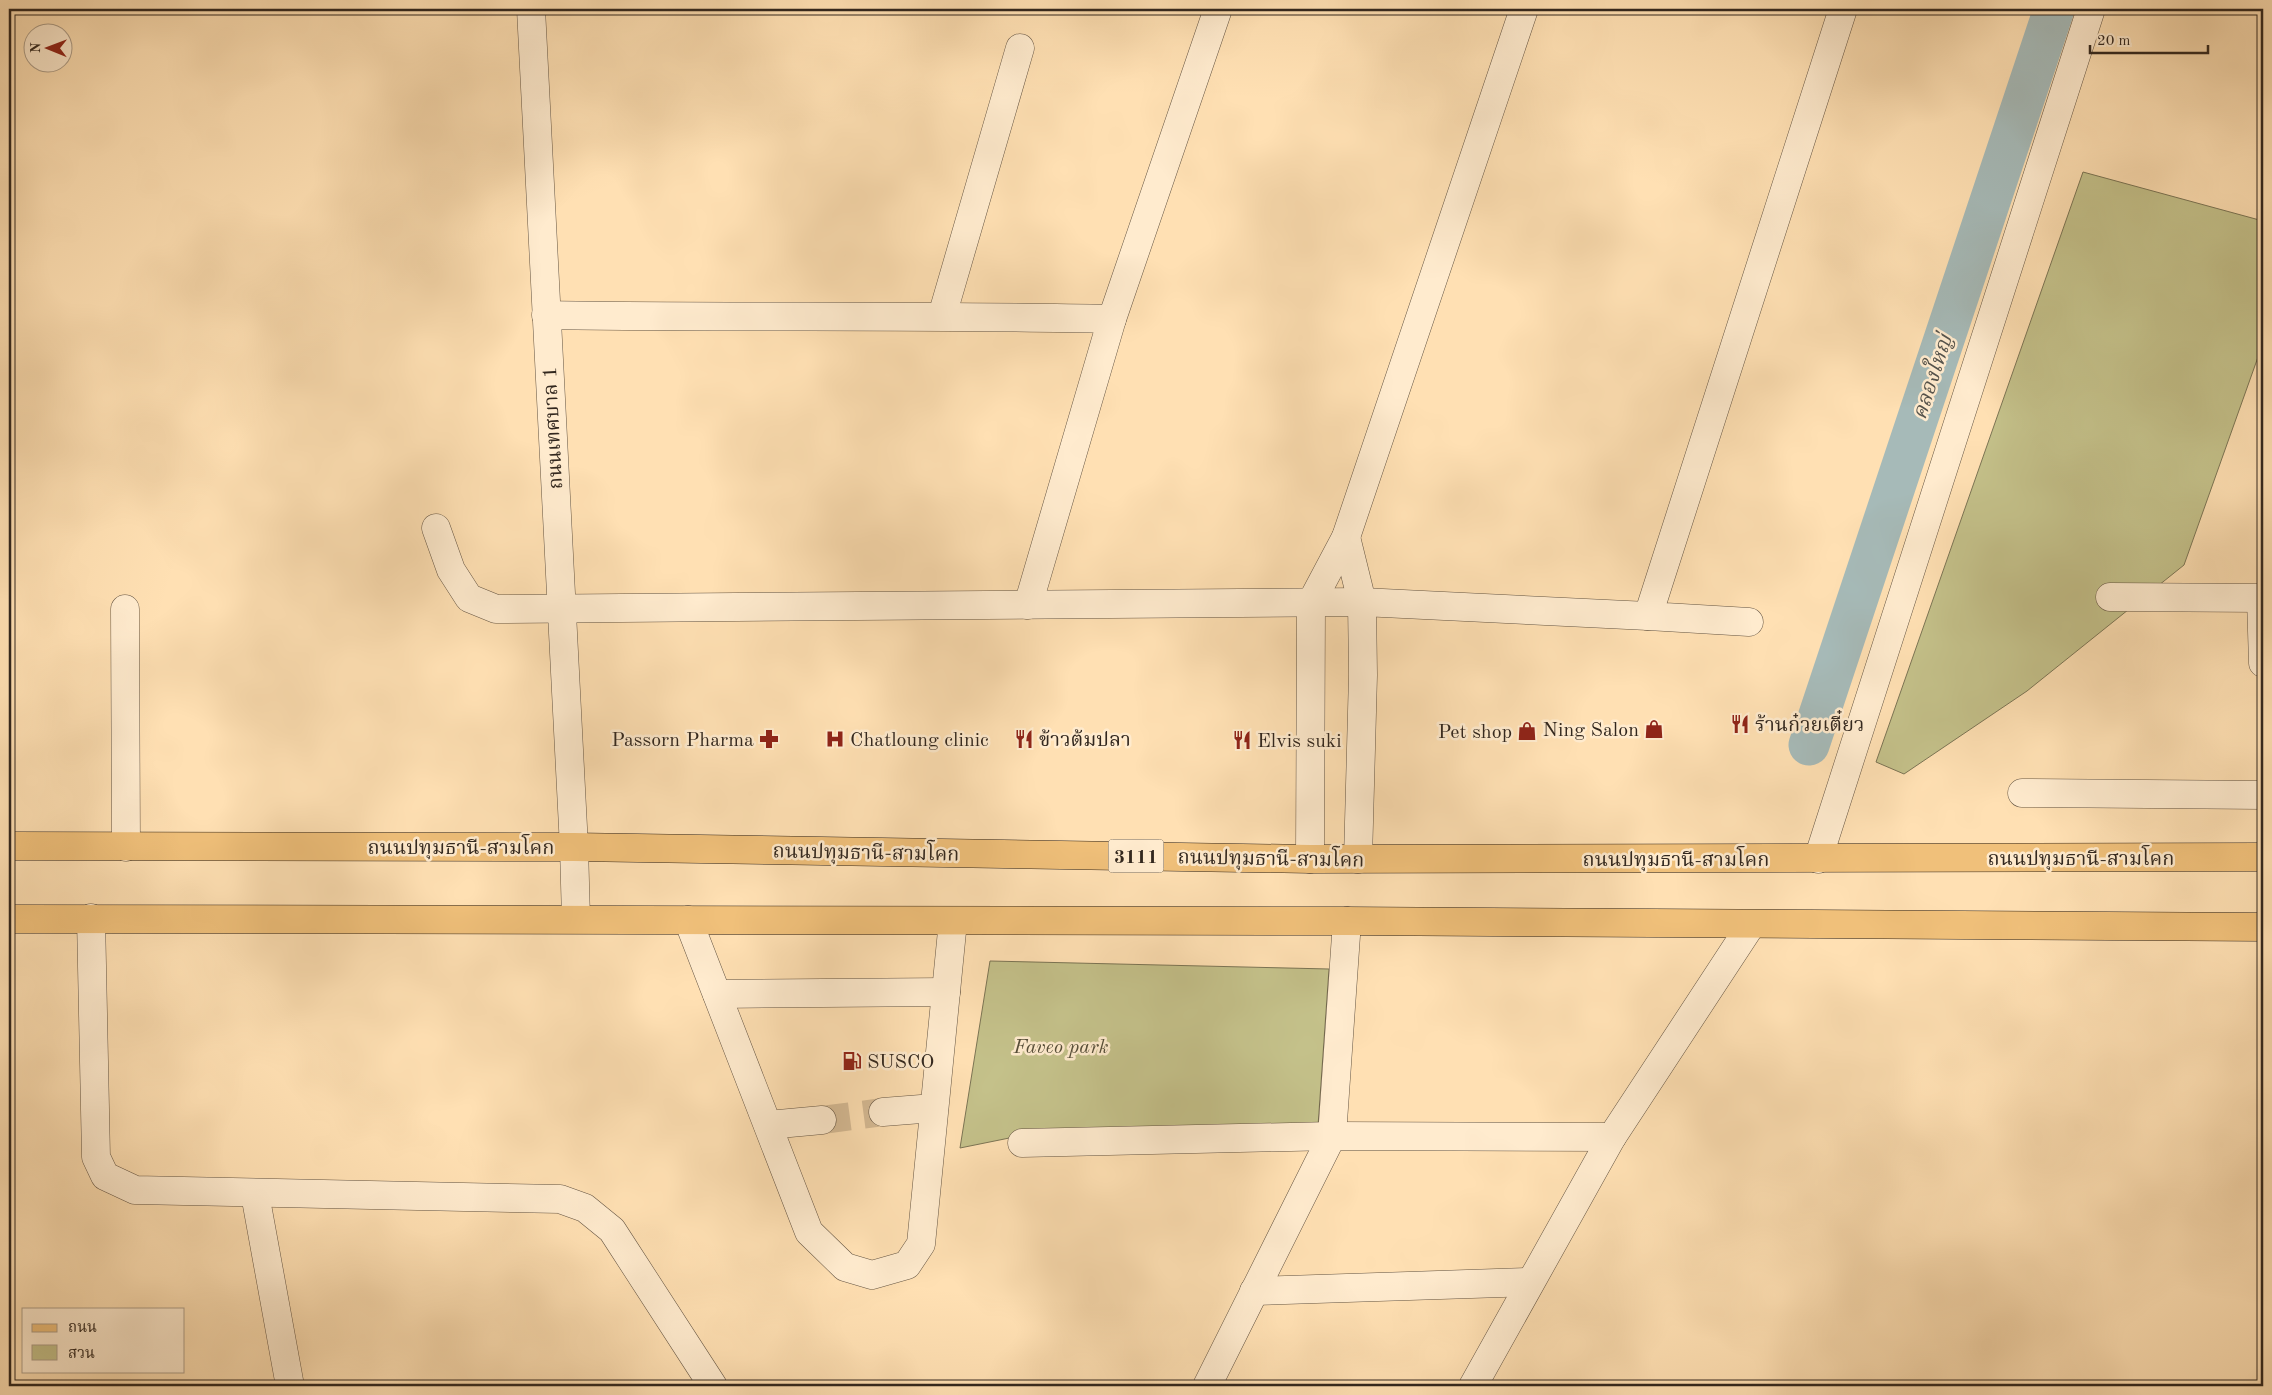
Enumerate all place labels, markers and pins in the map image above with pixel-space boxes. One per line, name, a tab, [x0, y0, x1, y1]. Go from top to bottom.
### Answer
place label: ร้านก๋วยเตี๋ยว	[1755, 709, 1864, 736]
restaurant icon: ร้านก๋วยเตี๋ยว	[1729, 713, 1751, 735]
shop icon: Ning Salon	[1643, 718, 1665, 740]
shop icon: Pet shop	[1516, 720, 1538, 742]
place label: Ning Salon	[1543, 721, 1639, 741]
place label: Pet shop	[1438, 723, 1512, 743]
pharmacy icon: Passorn Pharma	[758, 728, 780, 750]
hospital icon: Chatloung clinic	[824, 728, 846, 750]
restaurant icon: ข้าวต้มปลา	[1013, 728, 1035, 750]
place label: ข้าวต้มปลา	[1039, 729, 1131, 751]
restaurant icon: Elvis suki	[1231, 729, 1253, 751]
place label: Passorn Pharma	[611, 731, 754, 751]
place label: Chatloung clinic	[850, 731, 989, 751]
place label: Elvis suki	[1257, 732, 1342, 752]
fuel station icon: SUSCO	[841, 1050, 863, 1072]
place label: SUSCO	[867, 1053, 934, 1073]

